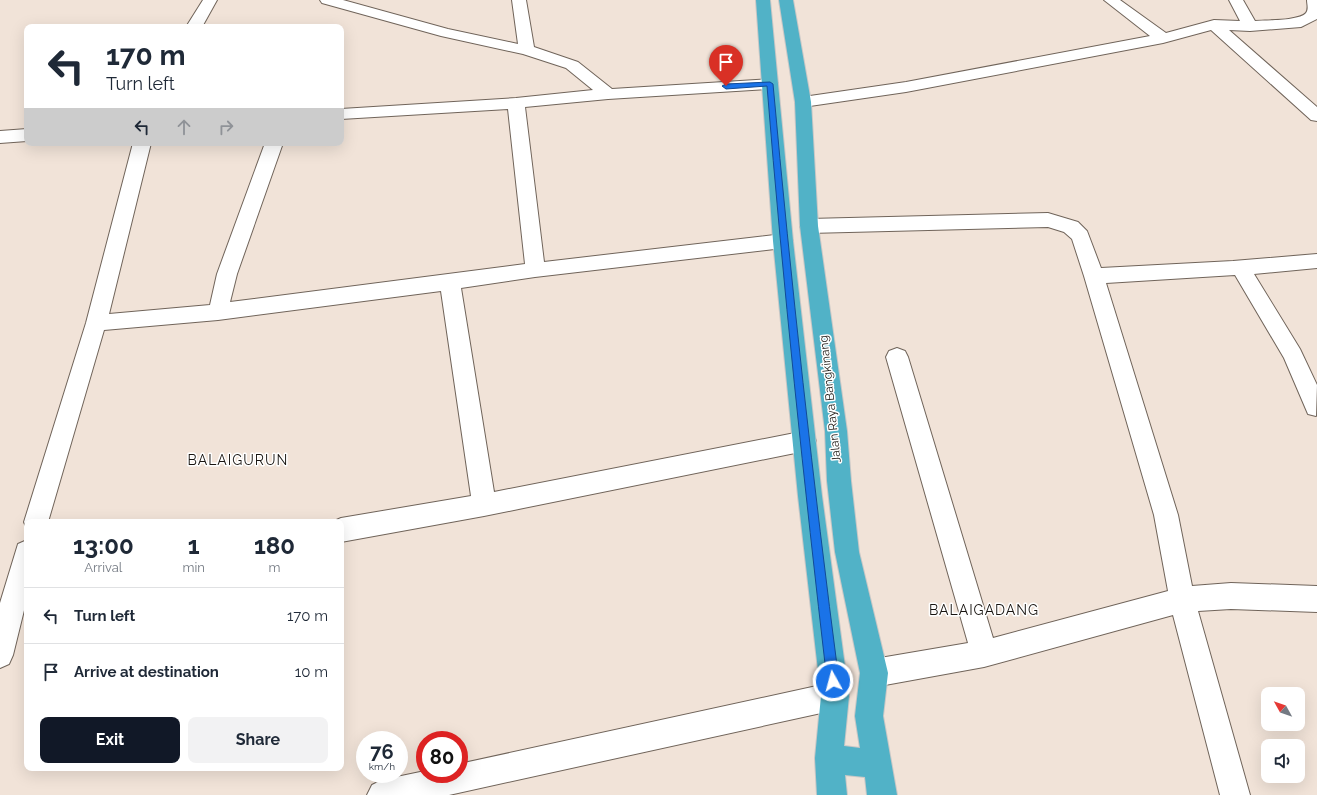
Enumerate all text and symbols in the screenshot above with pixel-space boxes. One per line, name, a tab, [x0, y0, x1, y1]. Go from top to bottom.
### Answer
text: 170 m	[106, 39, 186, 72]
icon: left	[40, 40, 92, 92]
pin	[709, 45, 743, 86]
icon: arrive	[715, 51, 737, 73]
text: Turn left	[106, 73, 175, 94]
icon: left	[131, 116, 153, 138]
icon: ahead	[173, 116, 195, 138]
icon: right	[215, 116, 237, 138]
street label: Jalan Raya Bangkinang	[816, 335, 844, 463]
district label: BALAIGURUN	[188, 452, 288, 468]
text: 13:00	[73, 531, 134, 560]
text: 1	[188, 531, 200, 560]
text: 180	[254, 531, 295, 560]
text: Arrival	[84, 560, 122, 575]
text: min	[183, 560, 205, 575]
text: m	[269, 560, 280, 575]
district label: BALAIGADANG	[929, 602, 1039, 618]
icon: left	[40, 605, 62, 627]
text: Turn left	[74, 607, 135, 625]
text: 170 m	[287, 607, 328, 625]
position arrow	[812, 660, 854, 702]
icon: arrive	[40, 661, 62, 683]
text: Arrive at destination	[74, 663, 219, 681]
text: 10 m	[295, 663, 328, 681]
north arrow	[1261, 687, 1305, 731]
map controls	[1261, 687, 1305, 783]
button: Exit	[40, 717, 180, 763]
button: Share	[188, 717, 328, 763]
speed limit sign: 80	[416, 731, 468, 783]
button: sound	[1261, 739, 1305, 783]
text: 76	[370, 740, 394, 764]
text: km/h	[369, 761, 395, 772]

